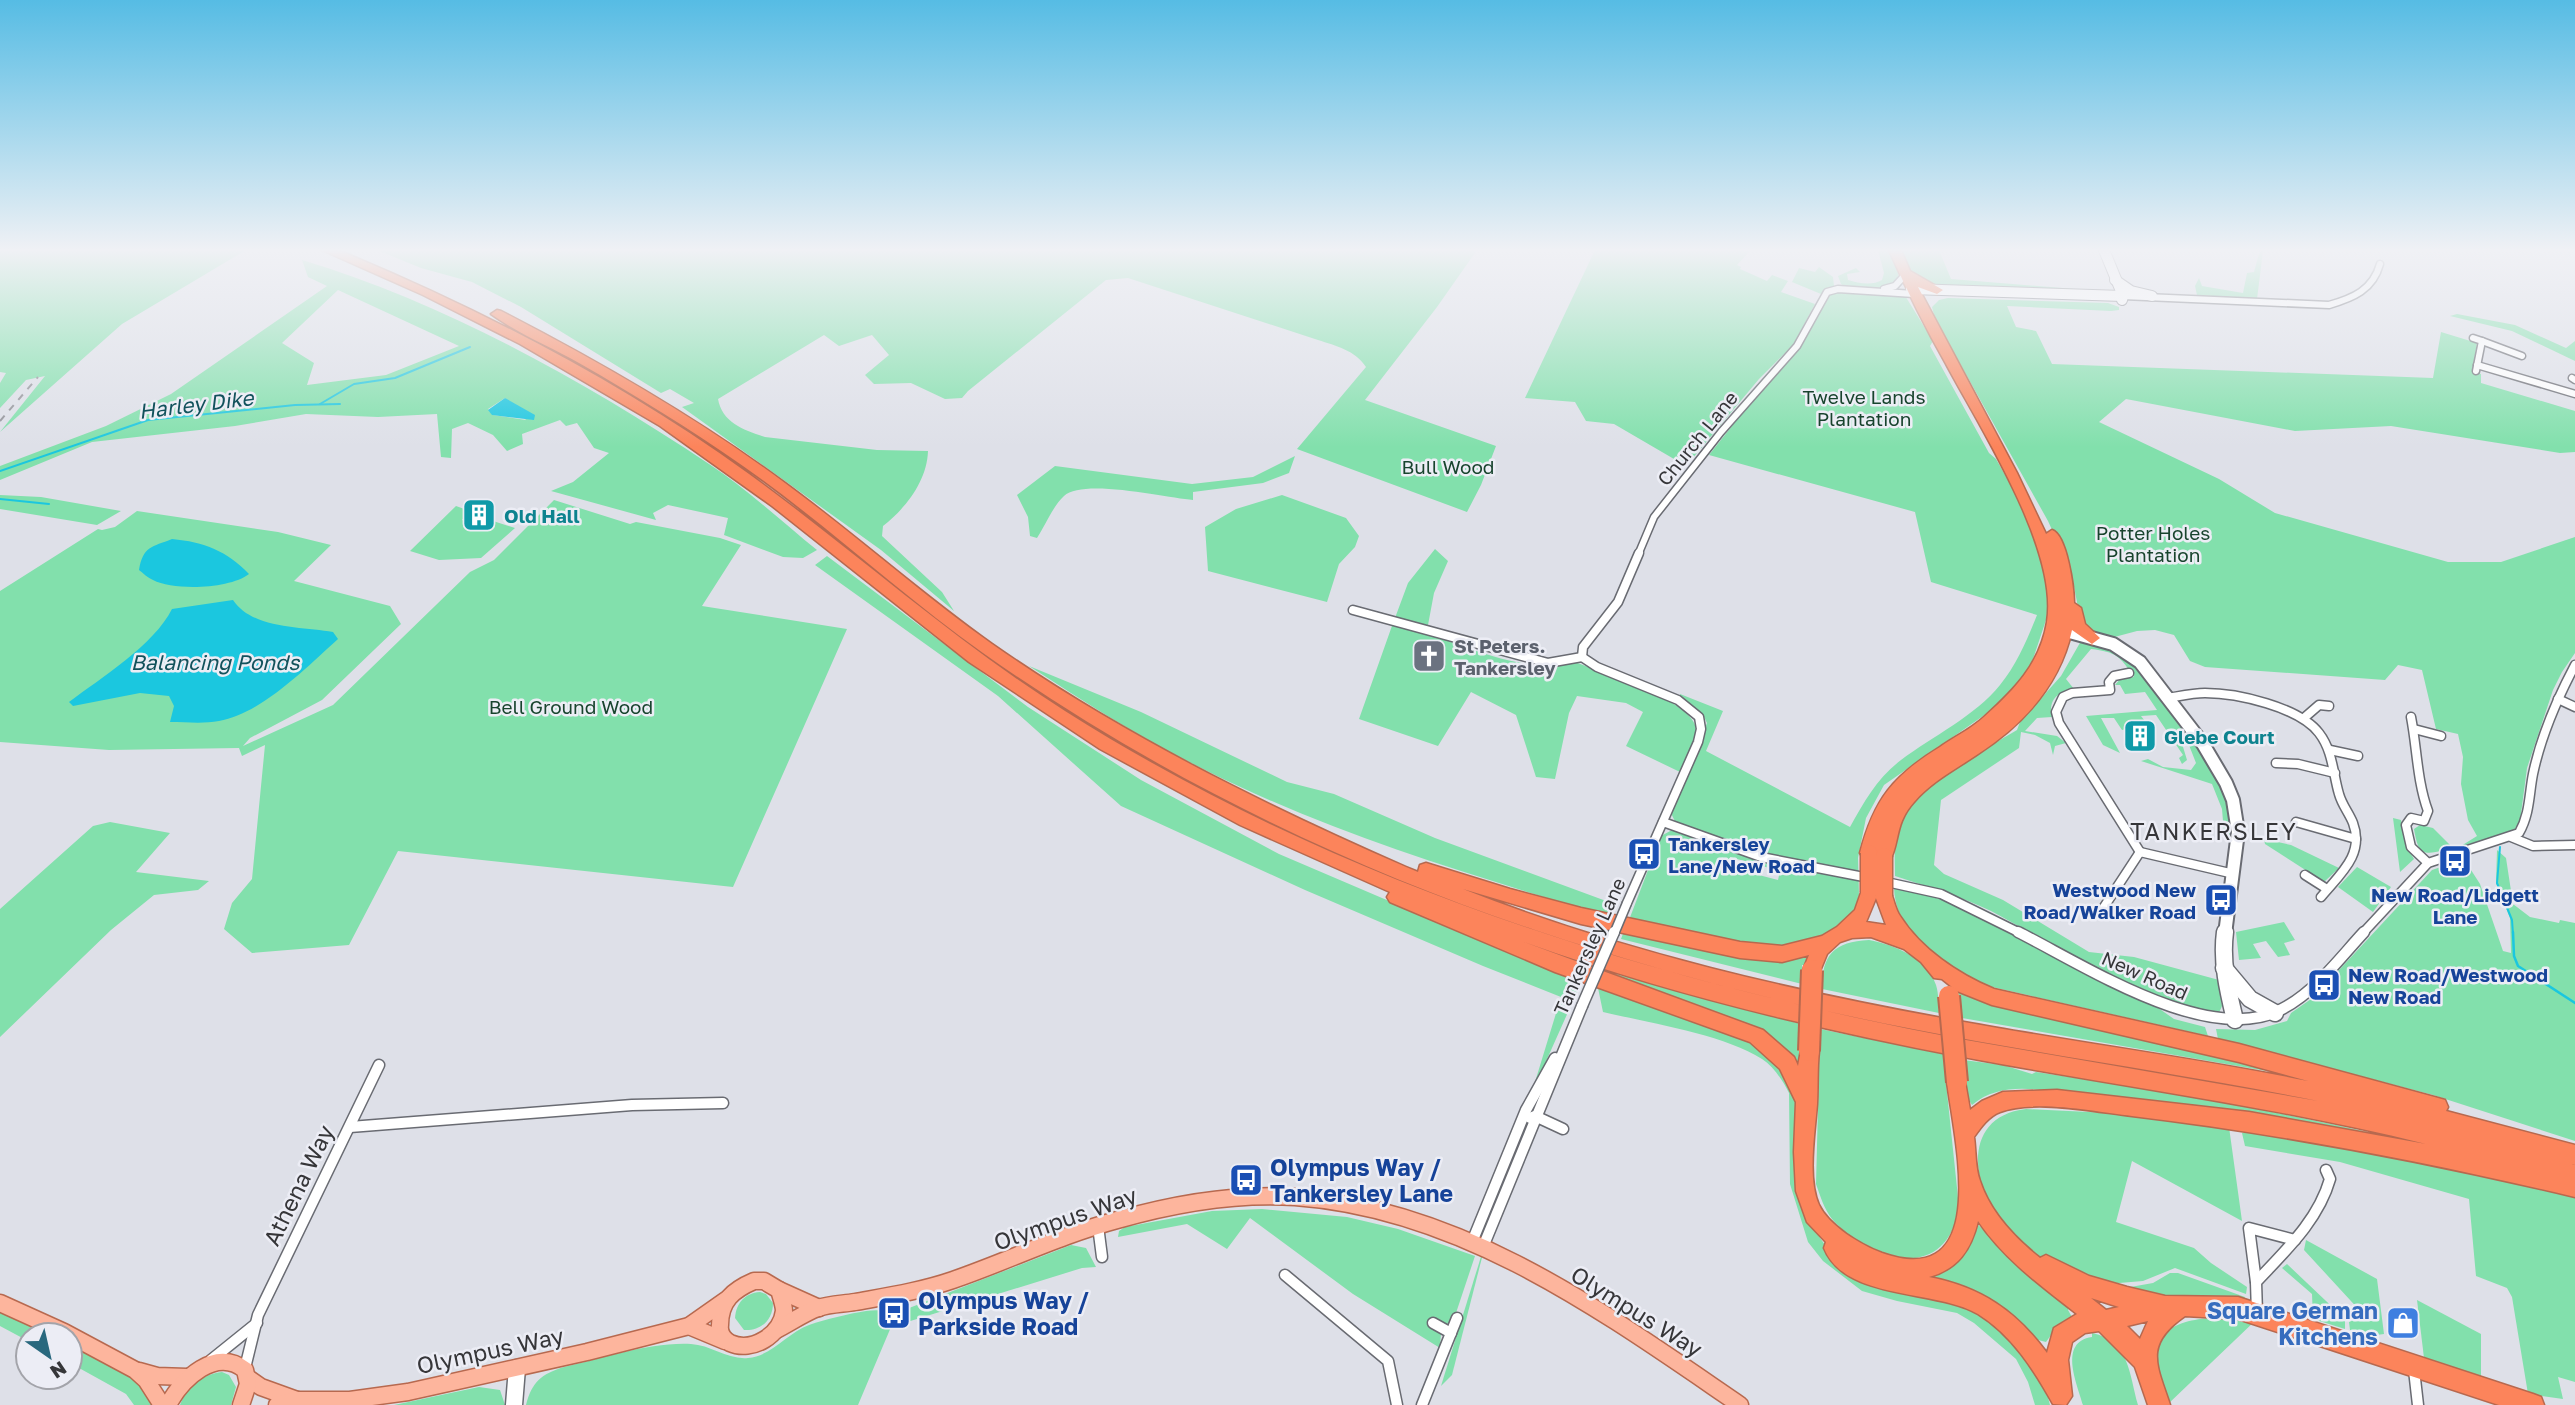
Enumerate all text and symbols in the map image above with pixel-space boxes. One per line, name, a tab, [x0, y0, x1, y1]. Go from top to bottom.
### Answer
water label: Harley Dike	[137, 384, 257, 424]
park label: Twelve Lands Plantation	[1802, 385, 1926, 430]
street label: Church Lane	[1652, 386, 1742, 490]
park label: Bull Wood	[1401, 455, 1495, 478]
building icon: Old Hall	[460, 496, 498, 534]
place label: Old Hall	[504, 504, 580, 527]
park label: Potter Holes Plantation	[2096, 521, 2210, 566]
place label: St Peters. Tankersley	[1454, 634, 1556, 679]
church icon: St Peters. Tankersley	[1410, 637, 1448, 675]
water label: Balancing Ponds	[131, 649, 300, 675]
park label: Bell Ground Wood	[489, 695, 653, 718]
building icon: Glebe Court	[2121, 717, 2159, 755]
place label: Glebe Court	[2164, 725, 2275, 748]
district label: TANKERSLEY	[2130, 817, 2298, 845]
place label: Tankersley Lane/New Road	[1668, 832, 1815, 877]
bus stop icon: Tankersley Lane/New Road	[1625, 835, 1663, 873]
bus stop icon: New Road/Lidgett Lane	[2436, 842, 2474, 880]
street label: Tankersley Lane	[1548, 874, 1630, 1018]
place label: Westwood New Road/Walker Road	[2023, 878, 2196, 923]
bus stop icon: Westwood New Road/Walker Road	[2202, 881, 2240, 919]
place label: New Road/Lidgett Lane	[2371, 883, 2539, 928]
street label: New Road	[2098, 946, 2192, 1004]
place label: New Road/Westwood New Road	[2348, 963, 2548, 1008]
bus stop icon: New Road/Westwood New Road	[2305, 966, 2343, 1004]
street label: Athena Way	[257, 1120, 339, 1250]
place label: Olympus Way / Tankersley Lane	[1270, 1153, 1453, 1207]
bus stop icon: Olympus Way / Tankersley Lane	[1227, 1161, 1265, 1199]
street label: Olympus Way	[990, 1180, 1140, 1256]
street label: Olympus Way	[1566, 1259, 1708, 1363]
place label: Olympus Way / Parkside Road	[918, 1286, 1089, 1340]
bus stop icon: Olympus Way / Parkside Road	[875, 1294, 913, 1332]
place label: Square German Kitchens	[2207, 1296, 2378, 1350]
shop icon: Square German Kitchens	[2384, 1304, 2422, 1342]
north arrow	[14, 1321, 84, 1391]
street label: Olympus Way	[414, 1321, 566, 1379]
text: N	[46, 1357, 71, 1384]

